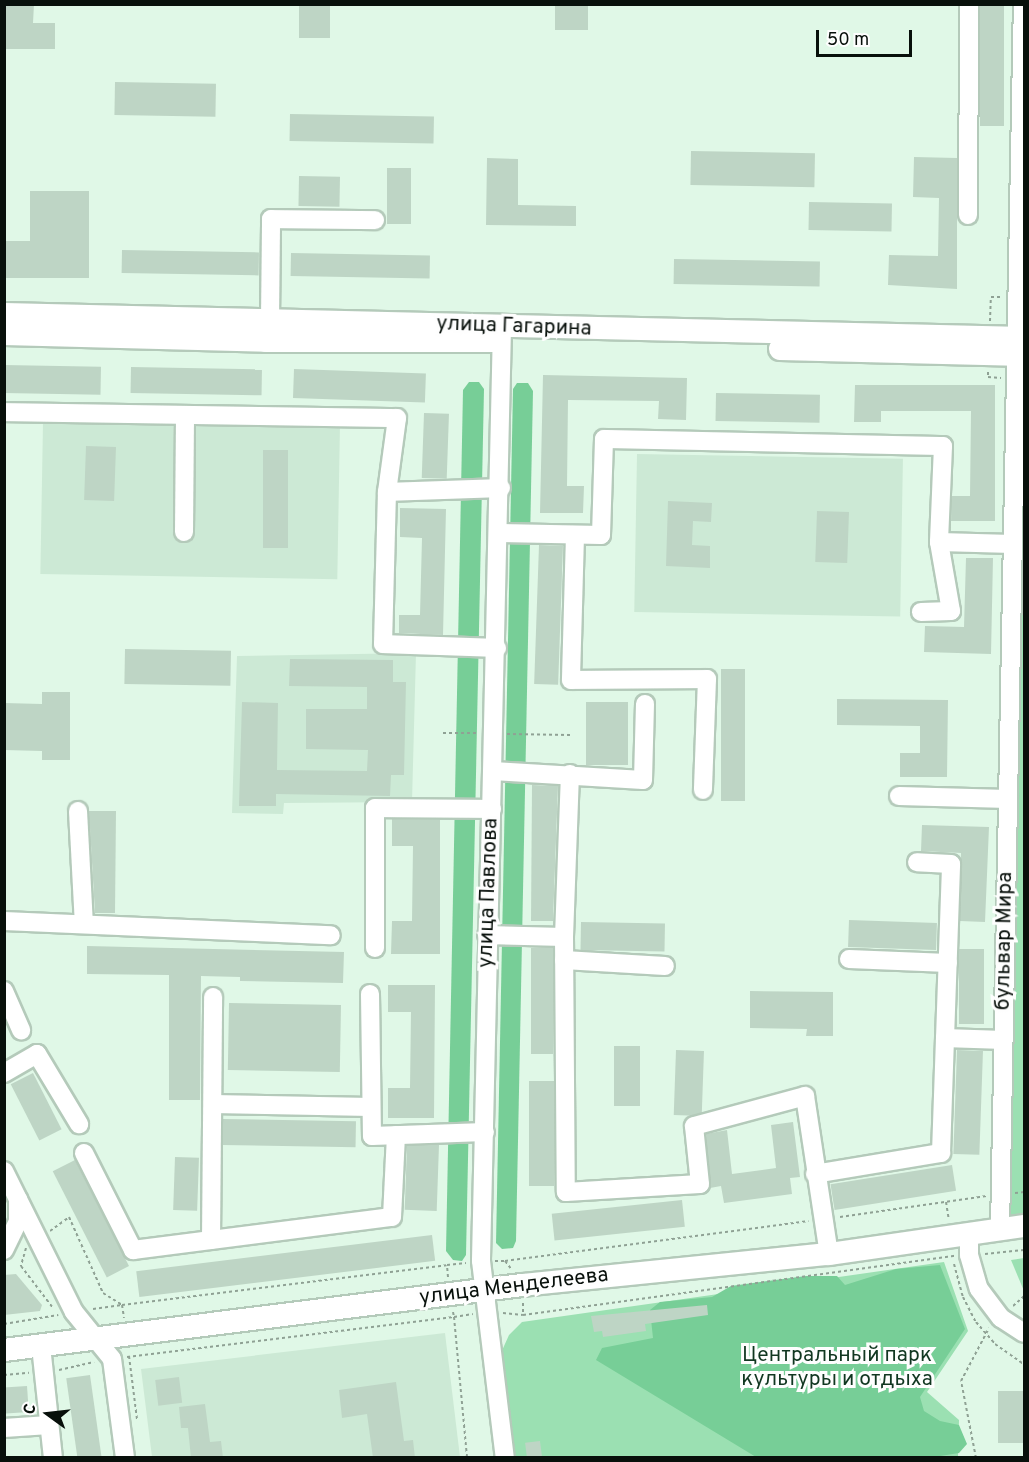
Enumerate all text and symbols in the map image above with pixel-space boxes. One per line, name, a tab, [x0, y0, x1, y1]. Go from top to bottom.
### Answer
scale bar	[819, 18, 915, 56]
text: 50 m	[827, 29, 869, 52]
street label: улица Гагарина	[436, 312, 592, 342]
street label: улица Павлова	[474, 818, 504, 968]
street label: бульвар Мира	[991, 872, 1019, 1010]
street label: улица Менделеева	[418, 1263, 610, 1311]
park label: Центральный парк культуры и отдыха	[741, 1343, 933, 1393]
north arrow	[18, 1384, 78, 1444]
text: С	[20, 1402, 42, 1417]

